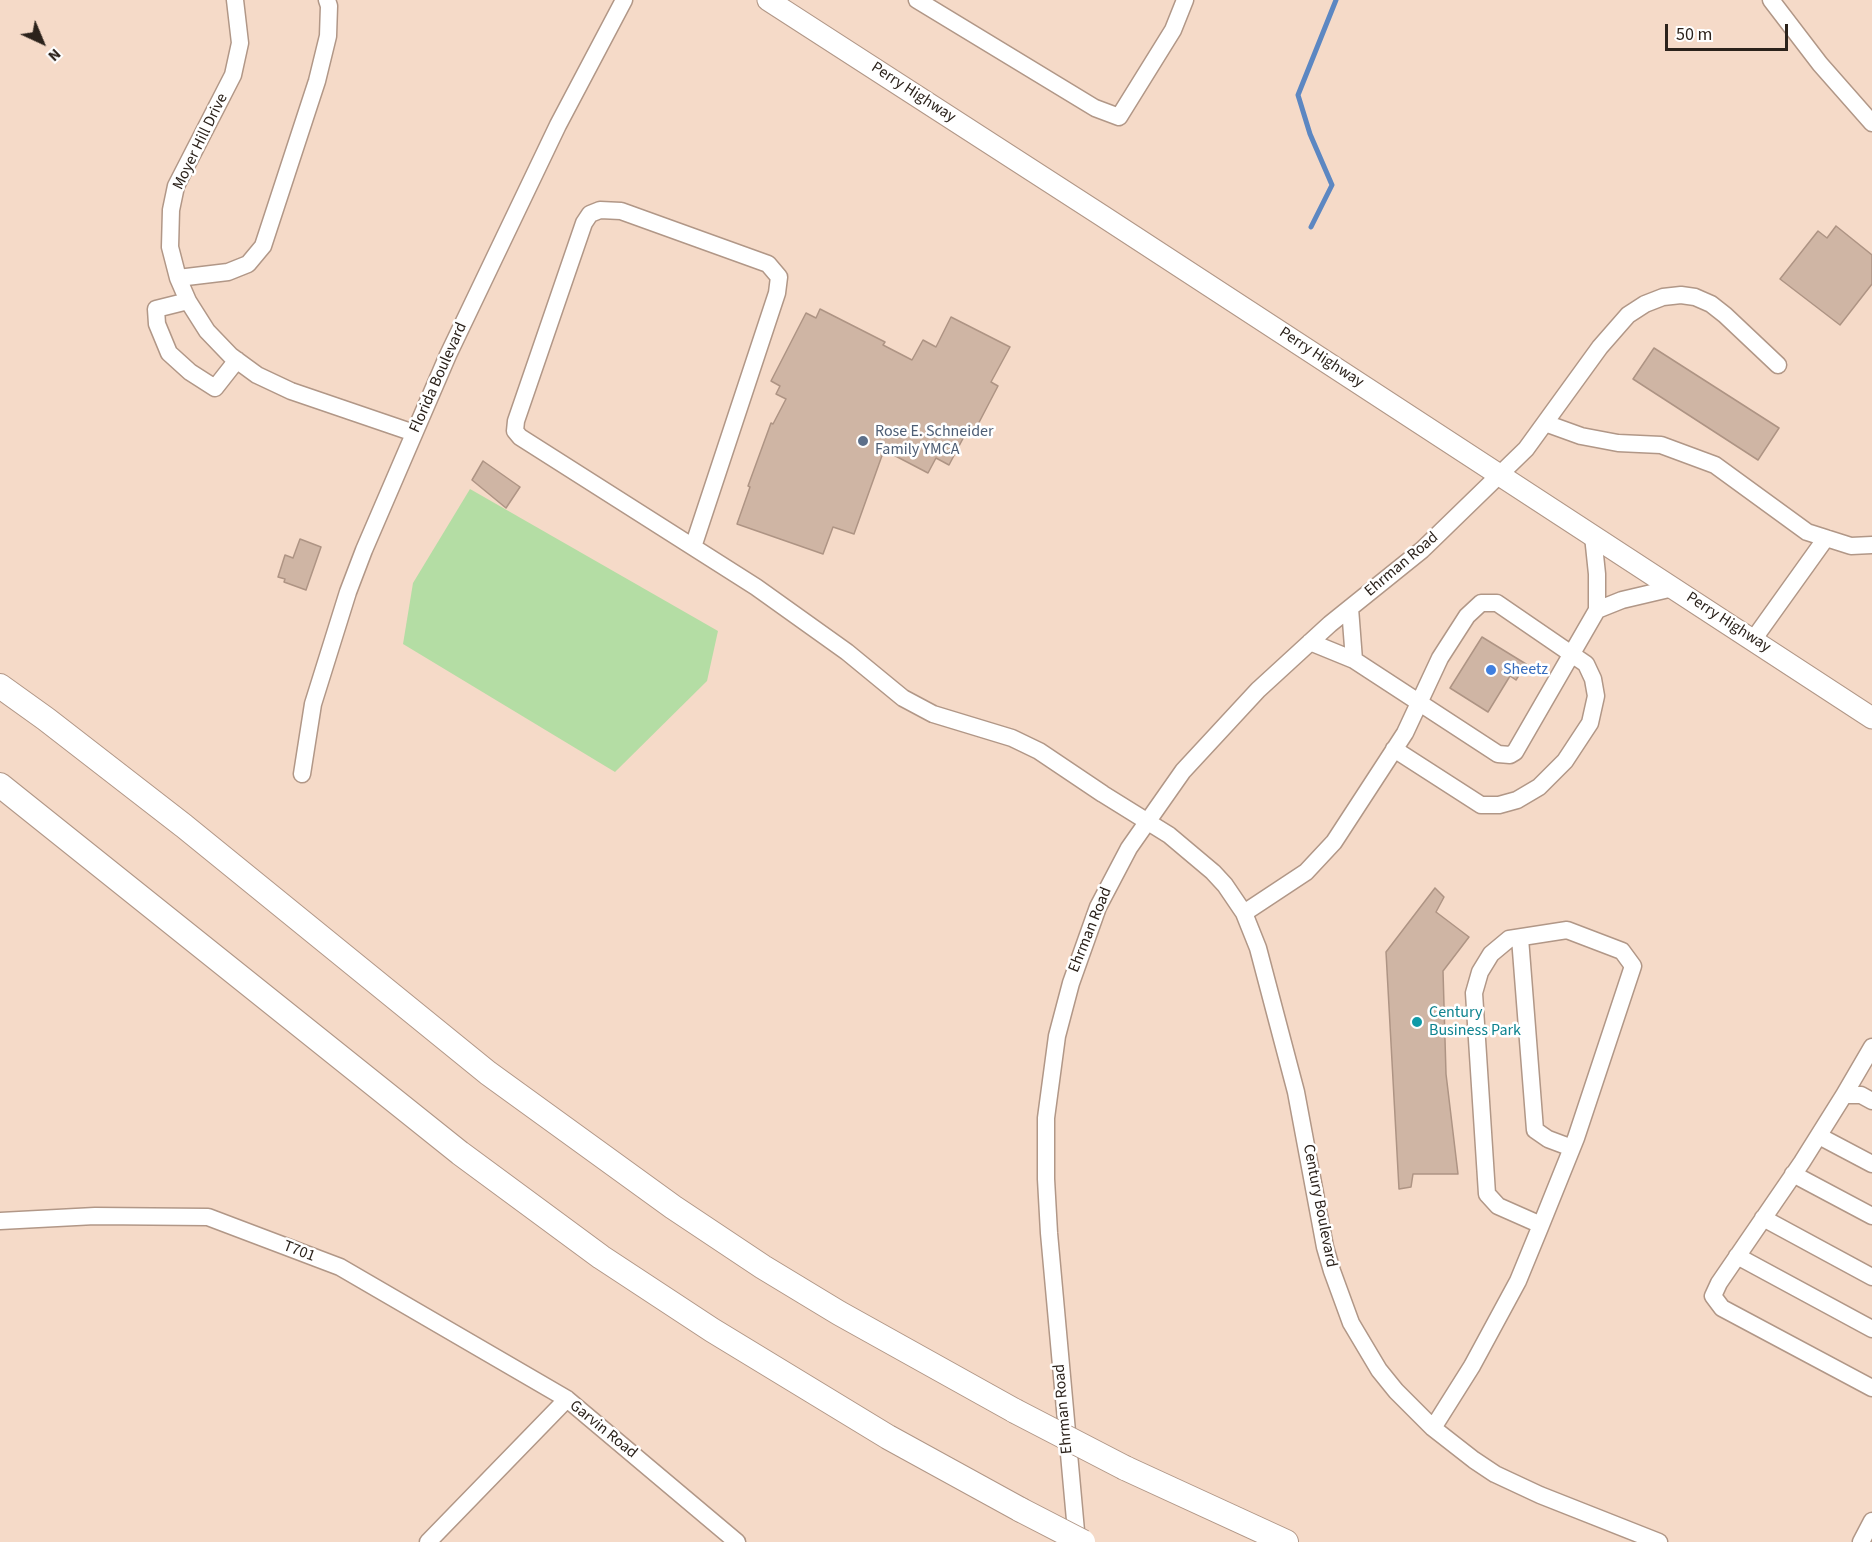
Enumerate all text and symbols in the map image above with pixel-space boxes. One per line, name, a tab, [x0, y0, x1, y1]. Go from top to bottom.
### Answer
north arrow	[12, 12, 72, 72]
scale bar	[1668, 12, 1791, 50]
text: 50 m	[1676, 22, 1712, 47]
text: N	[43, 43, 66, 67]
street label: Perry Highway	[867, 59, 959, 127]
street label: Moyer Hill Drive	[169, 91, 233, 193]
street label: Florida Boulevard	[406, 320, 472, 436]
street label: Perry Highway	[1275, 324, 1367, 392]
place label: Rose E. Schneider Family YMCA	[875, 422, 994, 460]
marker: Rose E. Schneider Family YMCA	[856, 434, 870, 448]
street label: Ehrman Road	[1361, 529, 1443, 601]
street label: Perry Highway	[1682, 589, 1774, 657]
place label: Sheetz	[1503, 660, 1548, 680]
marker: Sheetz	[1484, 663, 1498, 677]
street label: Ehrman Road	[1065, 885, 1117, 975]
place label: Century Business Park	[1429, 1003, 1521, 1041]
marker: Century Business Park	[1410, 1015, 1424, 1029]
street label: Century Boulevard	[1298, 1143, 1340, 1269]
street label: T701	[280, 1237, 318, 1267]
street label: Ehrman Road	[1051, 1363, 1077, 1455]
street label: Garvin Road	[565, 1397, 641, 1463]

